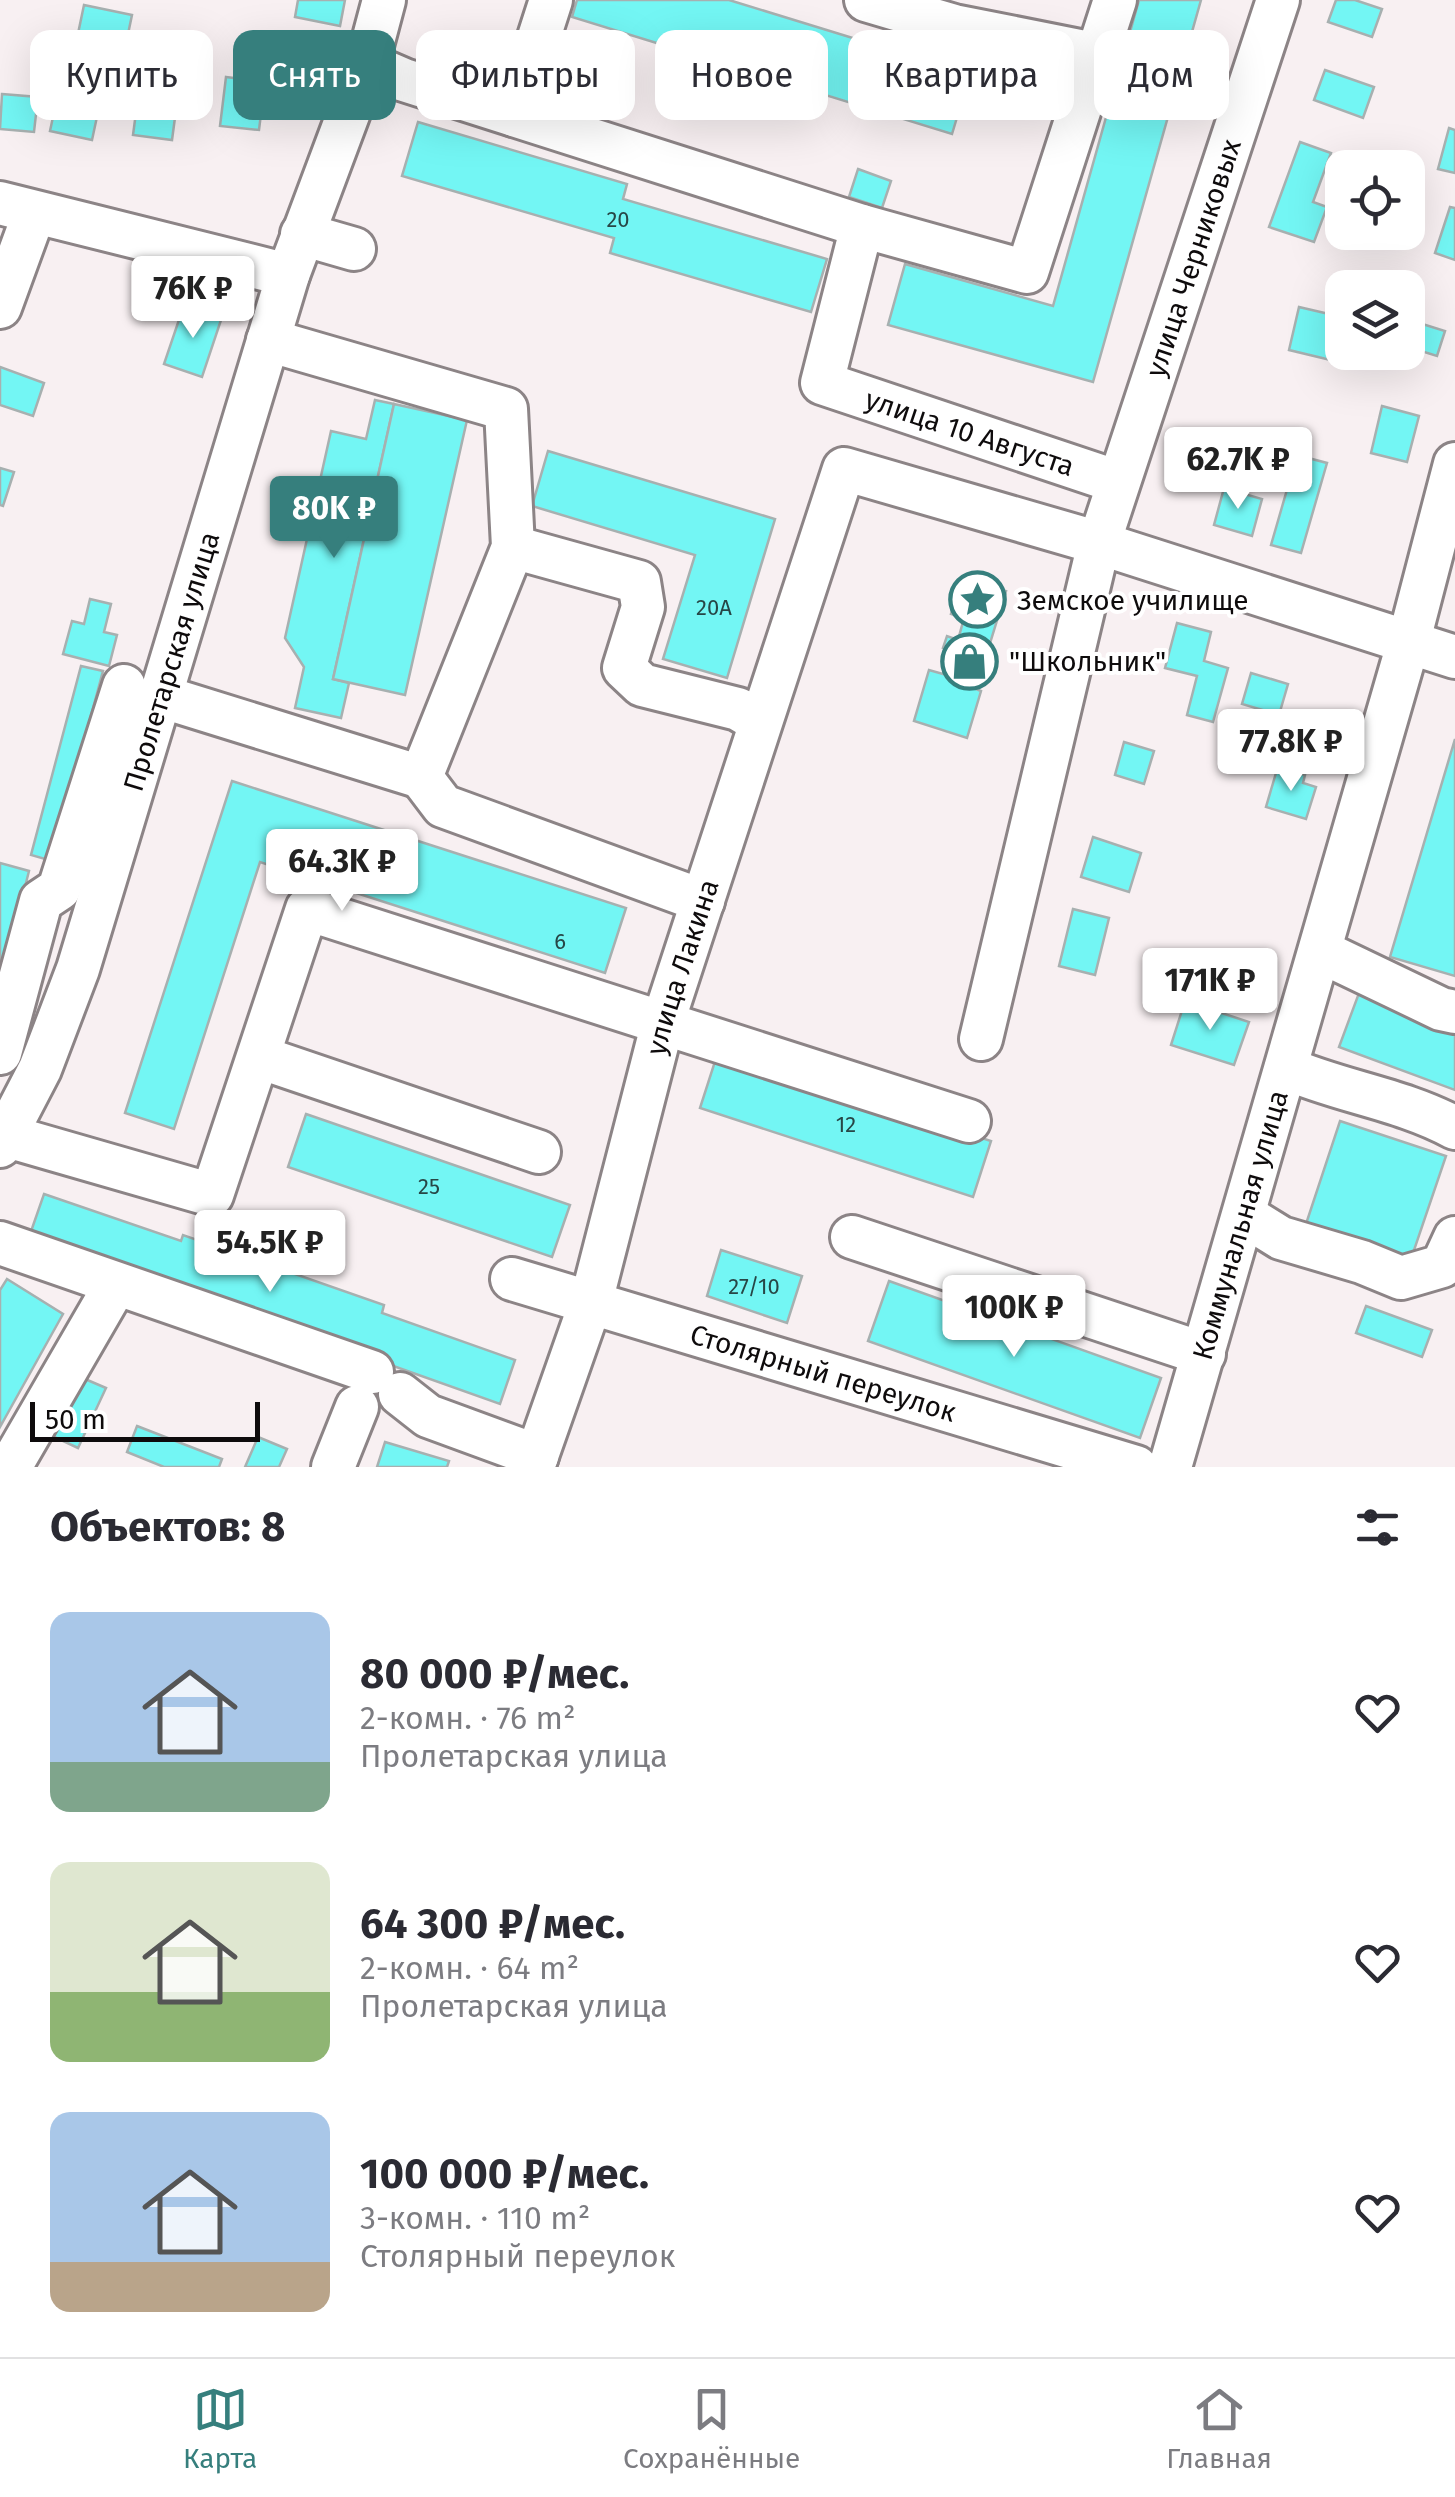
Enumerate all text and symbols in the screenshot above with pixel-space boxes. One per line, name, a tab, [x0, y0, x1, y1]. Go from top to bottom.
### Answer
chip: Купить	[30, 30, 213, 120]
chip: Снять	[233, 30, 396, 120]
chip: Фильтры	[416, 30, 635, 120]
chip: Новое	[655, 30, 828, 120]
chip: Квартира	[848, 30, 1074, 120]
chip: Дом	[1094, 30, 1229, 120]
street label: улица Черниковых	[1138, 134, 1248, 381]
map controls	[1325, 150, 1425, 370]
button: locate	[1325, 150, 1425, 250]
house number: 20	[606, 206, 630, 233]
pin: 76K ₽	[123, 256, 263, 341]
text: 76K ₽	[153, 269, 233, 307]
button: layers	[1325, 270, 1425, 370]
street label: улица 10 Августа	[861, 382, 1079, 483]
pin: 62.7K ₽	[1146, 427, 1330, 512]
text: 62.7K ₽	[1186, 440, 1290, 478]
pin: 80K ₽	[264, 476, 404, 561]
text: 80K ₽	[292, 489, 376, 527]
street label: Пролетарская улица	[116, 528, 226, 795]
place icon: Земское училище	[948, 570, 1008, 630]
place label: Земское училище	[1017, 584, 1249, 617]
house number: 20А	[696, 594, 732, 621]
shop icon: "Школьник"	[940, 631, 1000, 691]
place label: "Школьник"	[1009, 645, 1166, 678]
pin: 77.8K ₽	[1199, 709, 1383, 794]
text: 77.8K ₽	[1239, 722, 1343, 760]
pin: 64.3K ₽	[250, 829, 434, 914]
text: 64.3K ₽	[288, 842, 396, 880]
street label: улица Лакина	[639, 875, 725, 1058]
house number: 6	[554, 928, 566, 955]
pin: 171K ₽	[1129, 948, 1291, 1033]
text: 171K ₽	[1164, 961, 1256, 999]
street label: Коммунальная улица	[1185, 1086, 1295, 1363]
house number: 12	[836, 1111, 856, 1138]
house number: 25	[418, 1173, 440, 1200]
pin: 54.5K ₽	[178, 1210, 362, 1295]
text: 54.5K ₽	[216, 1223, 324, 1261]
house number: 27/10	[728, 1273, 780, 1300]
pin: 100K ₽	[933, 1275, 1095, 1360]
text: 100K ₽	[964, 1288, 1064, 1326]
street label: Столярный переулок	[686, 1317, 961, 1428]
scale bar	[30, 1397, 260, 1442]
text: 50 m	[45, 1403, 106, 1436]
icon: filters	[1350, 1500, 1405, 1555]
text: Объектов: 8	[50, 1502, 285, 1552]
text: 80 000 ₽/мес.	[360, 1649, 629, 1699]
icon: home	[130, 1652, 250, 1772]
icon: heart	[1350, 1685, 1405, 1740]
text: 2-комн. · 76 m²	[360, 1699, 576, 1737]
text: Пролетарская улица	[360, 1737, 668, 1775]
text: 64 300 ₽/мес.	[360, 1899, 625, 1949]
icon: home	[130, 1902, 250, 2022]
icon: heart	[1350, 1935, 1405, 1990]
text: 2-комн. · 64 m²	[360, 1949, 579, 1987]
text: Пролетарская улица	[360, 1987, 668, 2025]
text: 100 000 ₽/мес.	[360, 2149, 649, 2199]
icon: home	[130, 2152, 250, 2272]
icon: heart	[1350, 2185, 1405, 2240]
text: 3-комн. · 110 m²	[360, 2199, 590, 2237]
text: Столярный переулок	[360, 2237, 675, 2275]
tab: Карта	[183, 2382, 257, 2475]
tab: Сохранённые	[623, 2382, 800, 2475]
tab: Главная	[1166, 2382, 1272, 2475]

